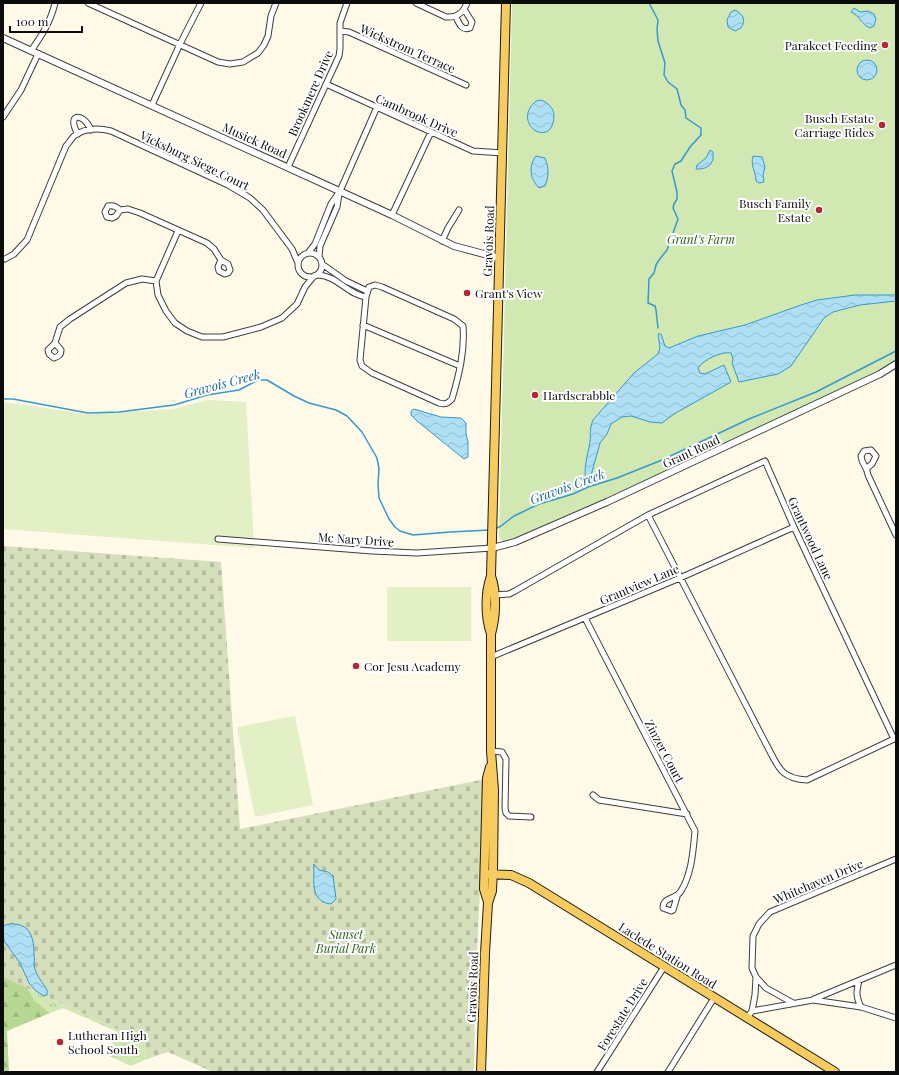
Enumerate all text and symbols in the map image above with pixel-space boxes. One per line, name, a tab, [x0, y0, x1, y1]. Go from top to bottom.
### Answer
scale bar	[10, 8, 82, 34]
text: 100 m	[16, 13, 49, 29]
street label: Wickstrom Terrace	[357, 19, 458, 76]
place label: Parakeet Feeding	[785, 37, 878, 53]
marker: Parakeet Feeding	[880, 40, 890, 50]
street label: Brookmere Drive	[284, 48, 336, 138]
street label: Cambrook Drive	[373, 90, 461, 140]
place label: Busch Estate Carriage Rides	[795, 110, 874, 140]
street label: Musick Road	[220, 119, 290, 161]
marker: Busch Estate Carriage Rides	[877, 120, 887, 130]
street label: Vicksburg Siege Court	[137, 126, 253, 194]
place label: Busch Family Estate	[739, 195, 811, 225]
street label: Gravois Road	[479, 205, 497, 277]
marker: Busch Family Estate	[814, 205, 824, 215]
park label: Grant's Farm	[667, 231, 735, 247]
place label: Grant's View	[475, 285, 543, 301]
marker: Grant's View	[462, 288, 472, 298]
water label: Gravois Creek	[182, 365, 262, 401]
place label: Hardscrabble	[543, 387, 615, 403]
marker: Hardscrabble	[530, 390, 540, 400]
street label: Grant Road	[660, 431, 722, 471]
water label: Gravois Creek	[527, 464, 607, 507]
street label: Grantwood Lane	[785, 494, 837, 582]
street label: Mc Nary Drive	[317, 528, 395, 550]
street label: Grantview Lane	[597, 560, 681, 608]
place label: Cor Jesu Academy	[364, 658, 461, 674]
marker: Cor Jesu Academy	[351, 661, 361, 671]
street label: Zinzer Court	[642, 717, 689, 786]
street label: Whitehaven Drive	[770, 855, 865, 908]
street label: Laclede Station Road	[616, 918, 720, 992]
park label: Sunset Burial Park	[315, 926, 376, 956]
street label: Gravois Road	[463, 951, 481, 1023]
street label: Forestate Drive	[593, 975, 651, 1053]
place label: Lutheran High School South	[68, 1027, 147, 1057]
marker: Lutheran High School South	[55, 1037, 65, 1047]

